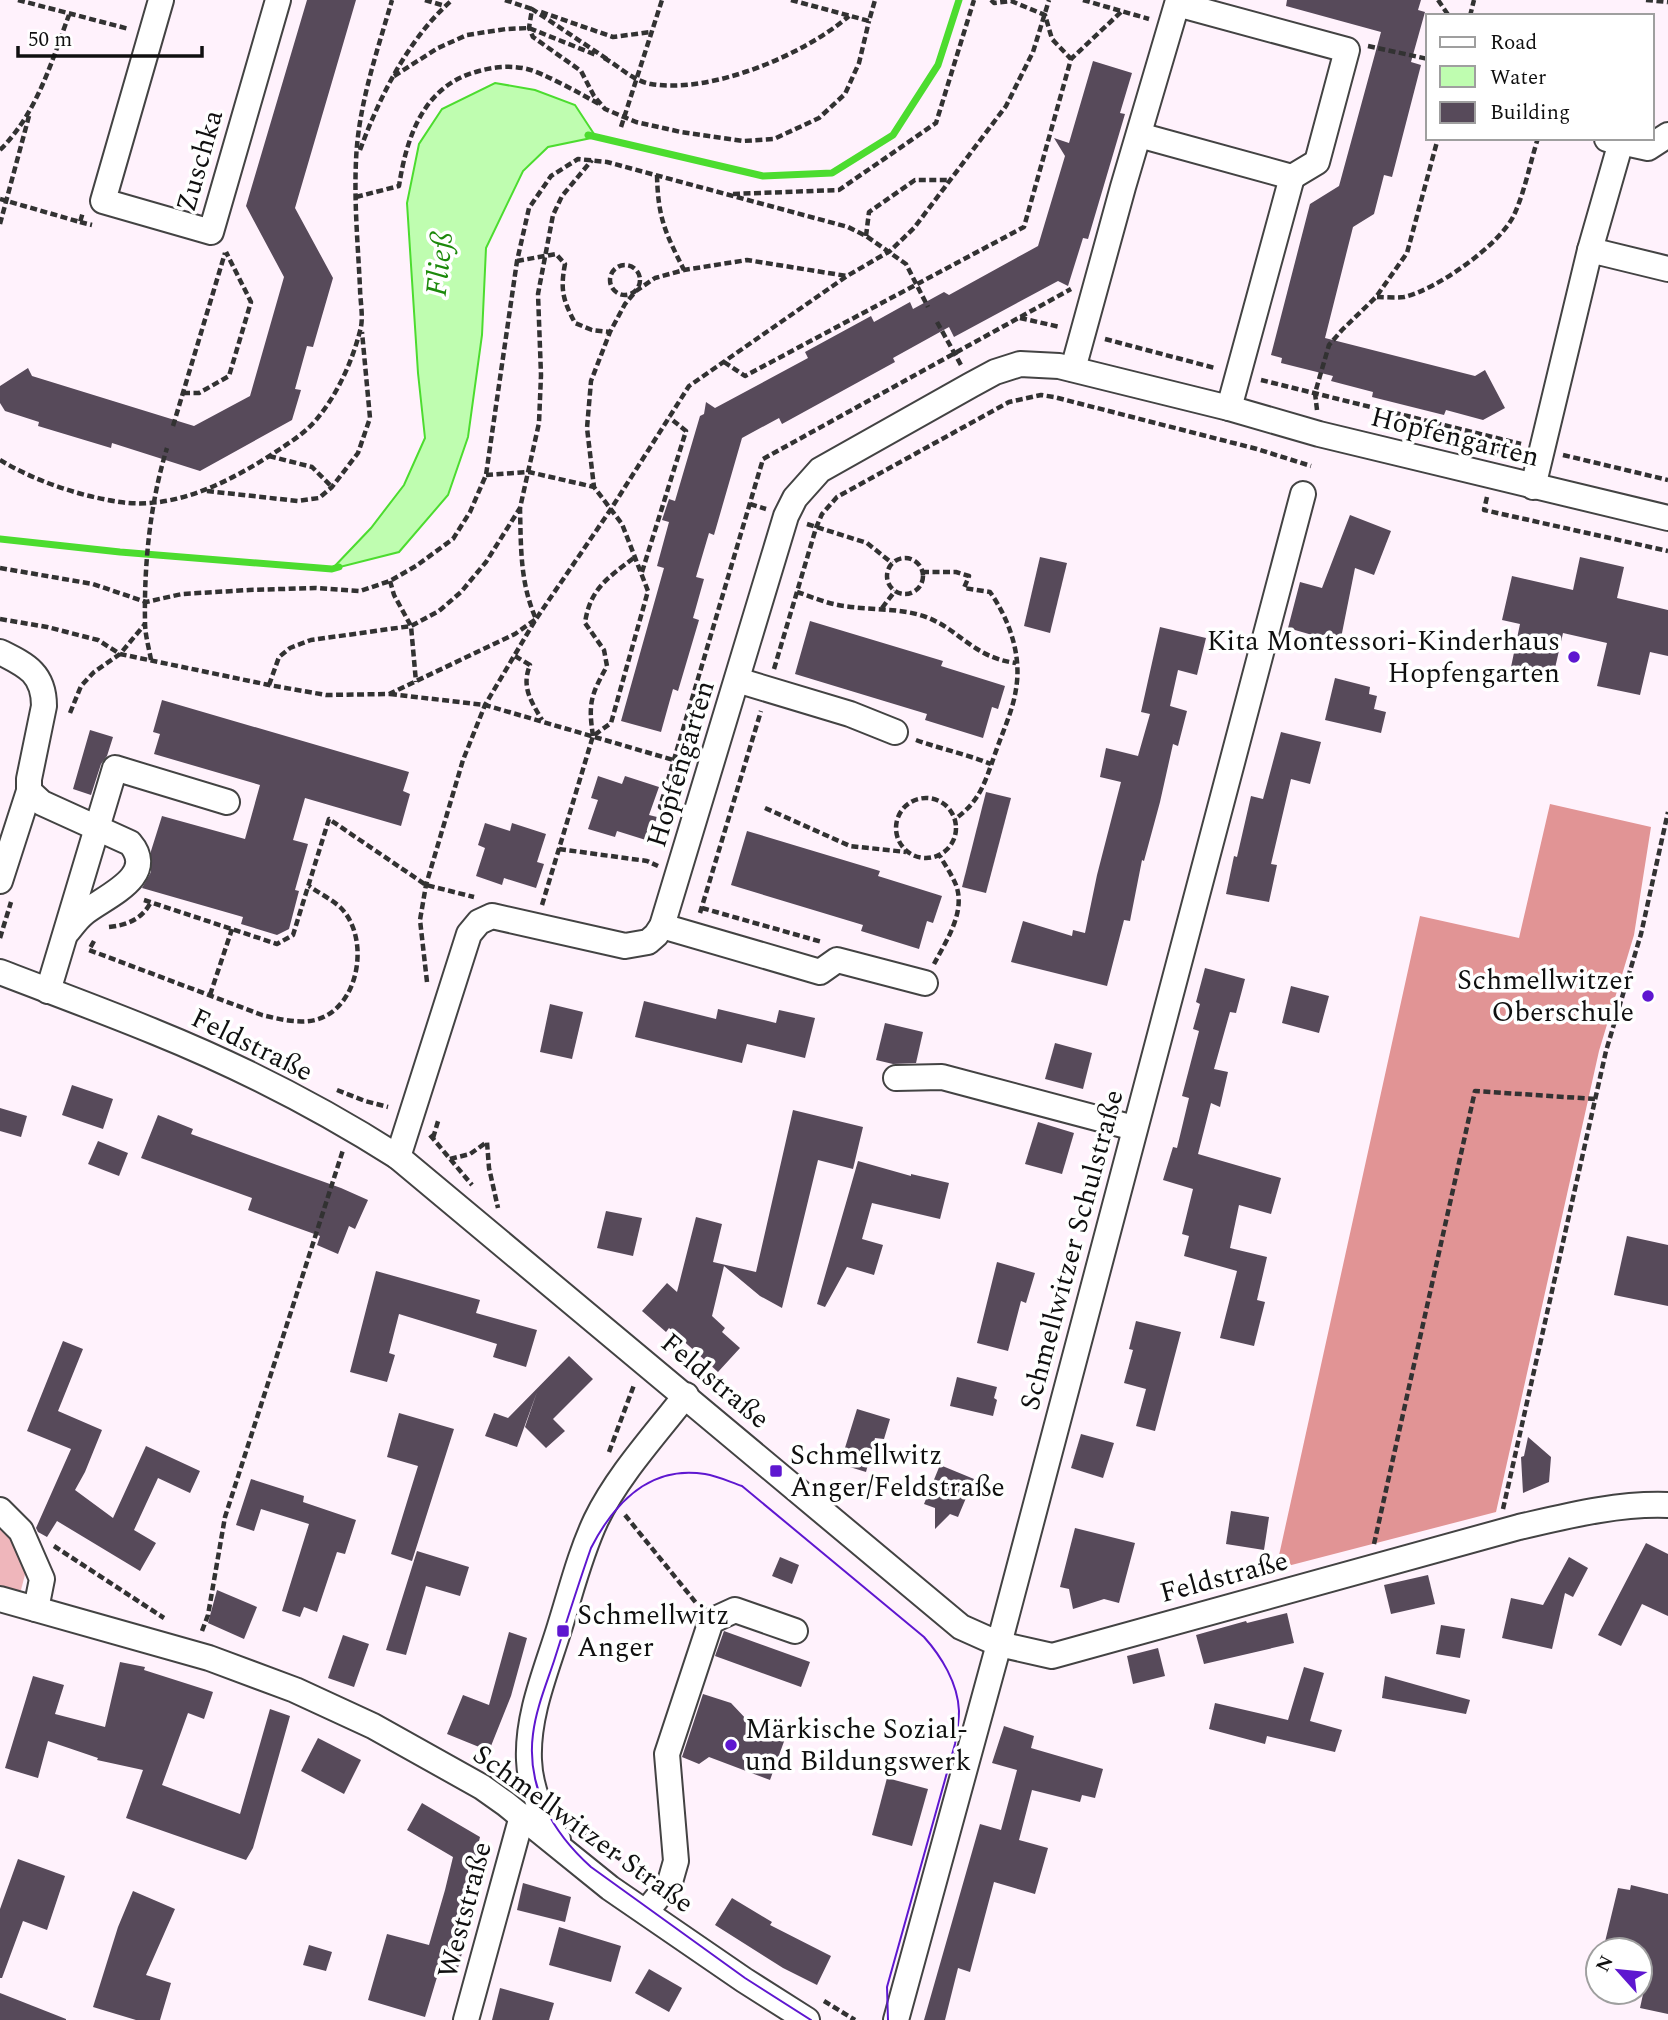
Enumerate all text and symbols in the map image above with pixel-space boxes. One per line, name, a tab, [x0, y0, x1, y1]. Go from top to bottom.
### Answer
scale bar	[18, 14, 201, 58]
legend	[1426, 14, 1654, 140]
text: 50 m	[28, 24, 72, 56]
text: Road	[1490, 27, 1537, 59]
text: Water	[1490, 62, 1546, 94]
text: Building	[1490, 97, 1570, 129]
street label: Zuschka	[165, 105, 235, 217]
water label: Fließ	[414, 230, 466, 298]
street label: Hopfengarten	[1366, 395, 1544, 479]
place label: Kita Montessori-Kinderhaus Hopfengarten	[1207, 620, 1560, 695]
marker: Kita Montessori-Kinderhaus Hopfengarten	[1566, 649, 1582, 665]
street label: Hopfengarten	[635, 675, 727, 853]
place label: Schmellwitzer Oberschule	[1457, 959, 1634, 1034]
marker: Schmellwitzer Oberschule	[1640, 988, 1656, 1004]
street label: Feldstraße	[184, 997, 320, 1093]
street label: Schmellwitzer Schulstraße	[1008, 1085, 1136, 1415]
street label: Feldstraße	[651, 1322, 779, 1440]
place label: Schmellwitz Anger/Feldstraße	[790, 1434, 1005, 1509]
marker: Schmellwitz Anger/Feldstraße	[768, 1463, 784, 1479]
street label: Feldstraße	[1155, 1539, 1293, 1615]
place label: Schmellwitz Anger	[577, 1594, 730, 1669]
marker: Schmellwitz Anger	[555, 1623, 571, 1639]
place label: Märkische Sozial- und Bildungswerk	[745, 1708, 971, 1783]
street label: Schmellwitzer Straße	[463, 1734, 703, 1924]
marker: Märkische Sozial- und Bildungswerk	[723, 1737, 739, 1753]
street label: Weststraße	[426, 1837, 504, 1983]
north arrow	[1584, 1936, 1654, 2006]
text: N	[1589, 1950, 1622, 1977]

